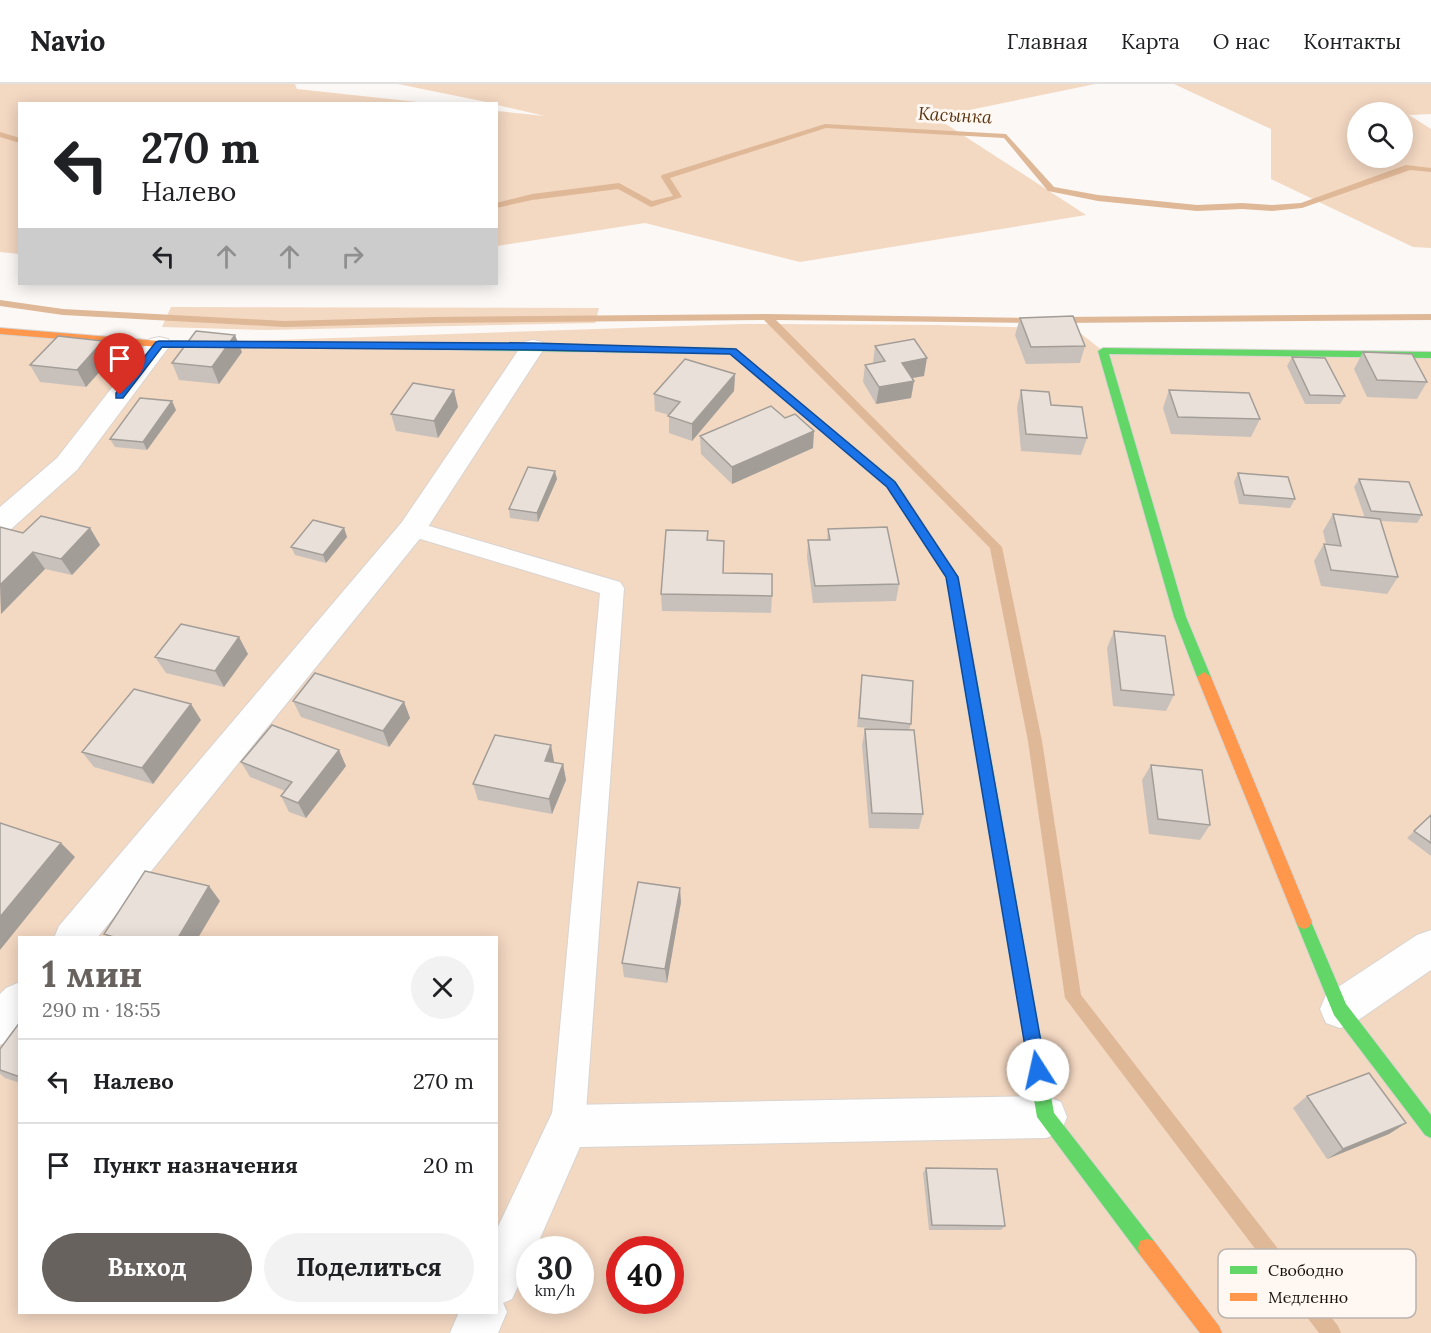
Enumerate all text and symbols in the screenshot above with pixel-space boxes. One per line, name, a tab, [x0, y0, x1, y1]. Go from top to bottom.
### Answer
text: Navio	[30, 23, 105, 59]
text: Главная	[1007, 28, 1088, 55]
text: Карта	[1121, 28, 1180, 55]
text: О нас	[1213, 28, 1270, 55]
text: Контакты	[1303, 28, 1401, 55]
water label: Касынка	[917, 102, 993, 128]
map controls	[1347, 102, 1413, 168]
button: search	[1347, 102, 1413, 168]
text: 270 m	[141, 121, 259, 175]
icon: left	[42, 126, 120, 204]
text: Налево	[141, 174, 236, 208]
icon: left	[147, 240, 180, 273]
icon: ahead	[210, 240, 243, 273]
icon: ahead	[273, 240, 306, 273]
icon: right	[336, 240, 369, 273]
pin	[94, 333, 145, 395]
icon: arrive	[103, 342, 136, 375]
text: 1 мин	[42, 951, 143, 997]
button: close	[411, 956, 474, 1019]
text: 290 m · 18:55	[42, 997, 161, 1022]
position arrow	[1006, 1038, 1070, 1102]
icon: left	[42, 1065, 75, 1098]
text: Налево	[93, 1067, 174, 1095]
text: 270 m	[413, 1067, 474, 1095]
icon: arrive	[42, 1149, 75, 1182]
text: Пункт назначения	[93, 1151, 298, 1179]
text: 20 m	[423, 1151, 474, 1179]
button: Выход	[42, 1233, 252, 1302]
button: Поделиться	[264, 1233, 474, 1302]
speed limit sign: 40	[606, 1236, 684, 1314]
text: 30	[537, 1249, 573, 1287]
legend	[1218, 1249, 1416, 1318]
text: Свободно	[1268, 1260, 1344, 1280]
text: km/h	[535, 1281, 575, 1300]
text: Медленно	[1268, 1287, 1348, 1307]

